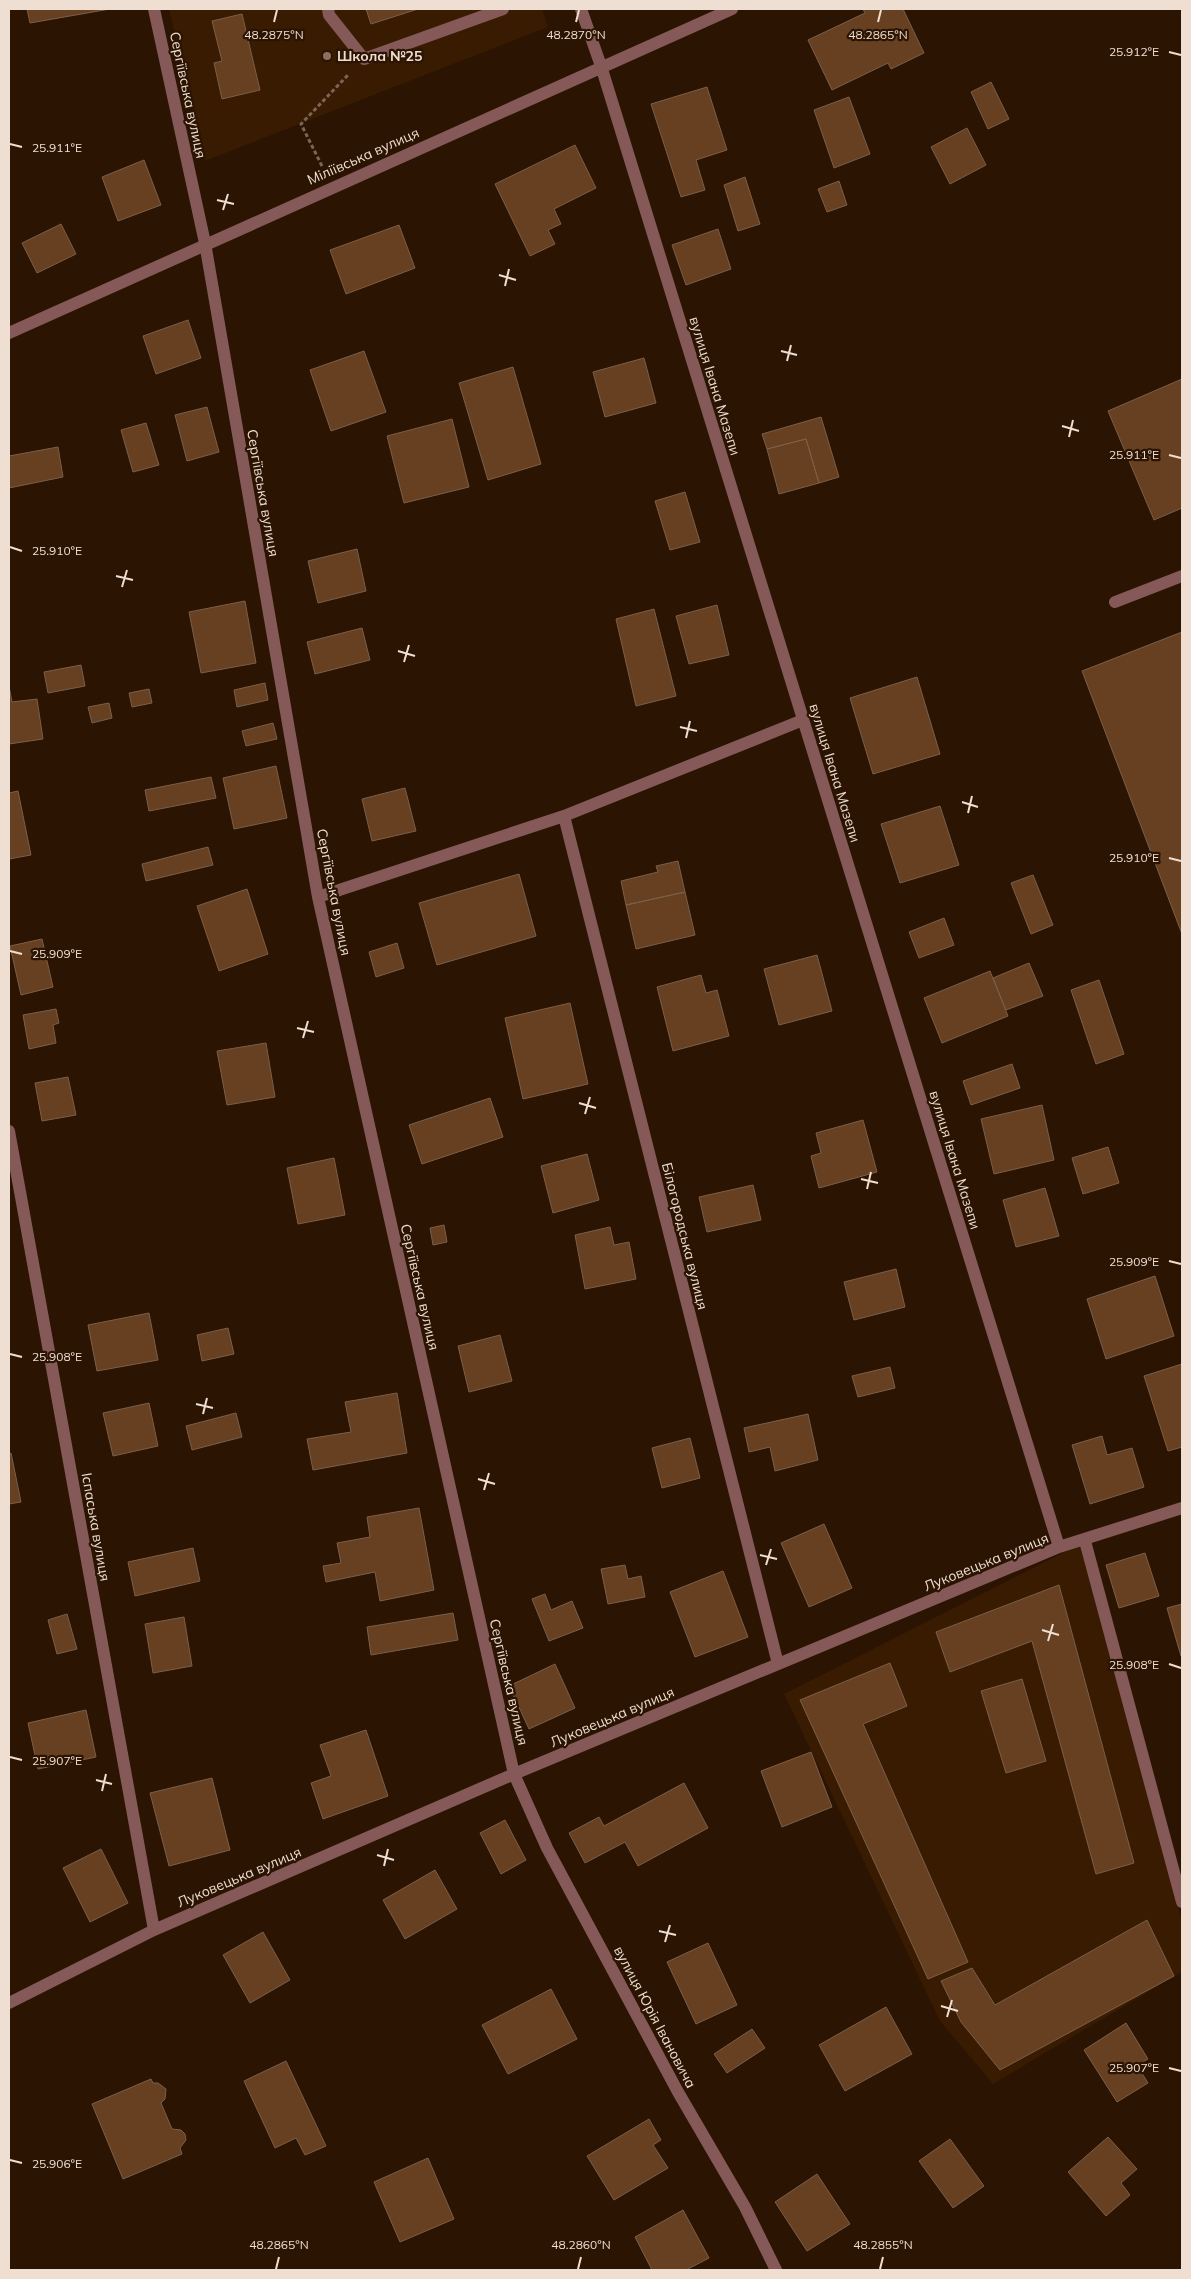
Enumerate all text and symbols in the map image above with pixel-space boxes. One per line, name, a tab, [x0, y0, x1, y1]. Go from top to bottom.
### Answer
text: 48.2875°N	[244, 27, 304, 42]
text: 48.2870°N	[546, 27, 606, 42]
text: 48.2865°N	[848, 27, 908, 42]
street label: Сергіївська вулиця	[166, 30, 210, 160]
text: 25.912°E	[1109, 44, 1159, 59]
place label: Школа №25	[337, 47, 422, 65]
marker: Школа №25	[321, 50, 333, 62]
street label: Міліївська вулиця	[304, 123, 422, 189]
text: 25.911°E	[32, 140, 82, 155]
street label: вулиця Івана Мазепи	[685, 314, 745, 458]
street label: Сергіївська вулиця	[243, 428, 283, 558]
text: 25.911°E	[1109, 447, 1159, 462]
text: 25.910°E	[32, 543, 82, 558]
street label: вулиця Івана Мазепи	[805, 701, 865, 845]
street label: Сергіївська вулиця	[313, 827, 355, 957]
text: 25.910°E	[1109, 850, 1159, 865]
text: 25.909°E	[32, 946, 82, 961]
street label: вулиця Івана Мазепи	[925, 1088, 985, 1232]
street label: Білогородська вулиця	[658, 1161, 712, 1311]
street label: Сергіївська вулиця	[397, 1222, 443, 1352]
text: 25.909°E	[1109, 1254, 1159, 1269]
text: 25.908°E	[32, 1349, 82, 1364]
street label: Іспаська вулиця	[78, 1471, 114, 1583]
street label: Луковецька вулиця	[921, 1529, 1051, 1595]
street label: Сергіївська вулиця	[486, 1617, 532, 1747]
text: 25.908°E	[1109, 1657, 1159, 1672]
street label: Луковецька вулиця	[547, 1683, 677, 1751]
text: 25.907°E	[32, 1753, 82, 1768]
street label: Луковецька вулиця	[174, 1843, 304, 1911]
street label: вулиця Юрія Івановича	[610, 1943, 700, 2091]
text: 25.907°E	[1109, 2060, 1159, 2075]
text: 25.906°E	[32, 2156, 82, 2171]
text: 48.2865°N	[249, 2237, 309, 2252]
text: 48.2860°N	[551, 2237, 611, 2252]
text: 48.2855°N	[853, 2237, 913, 2252]

